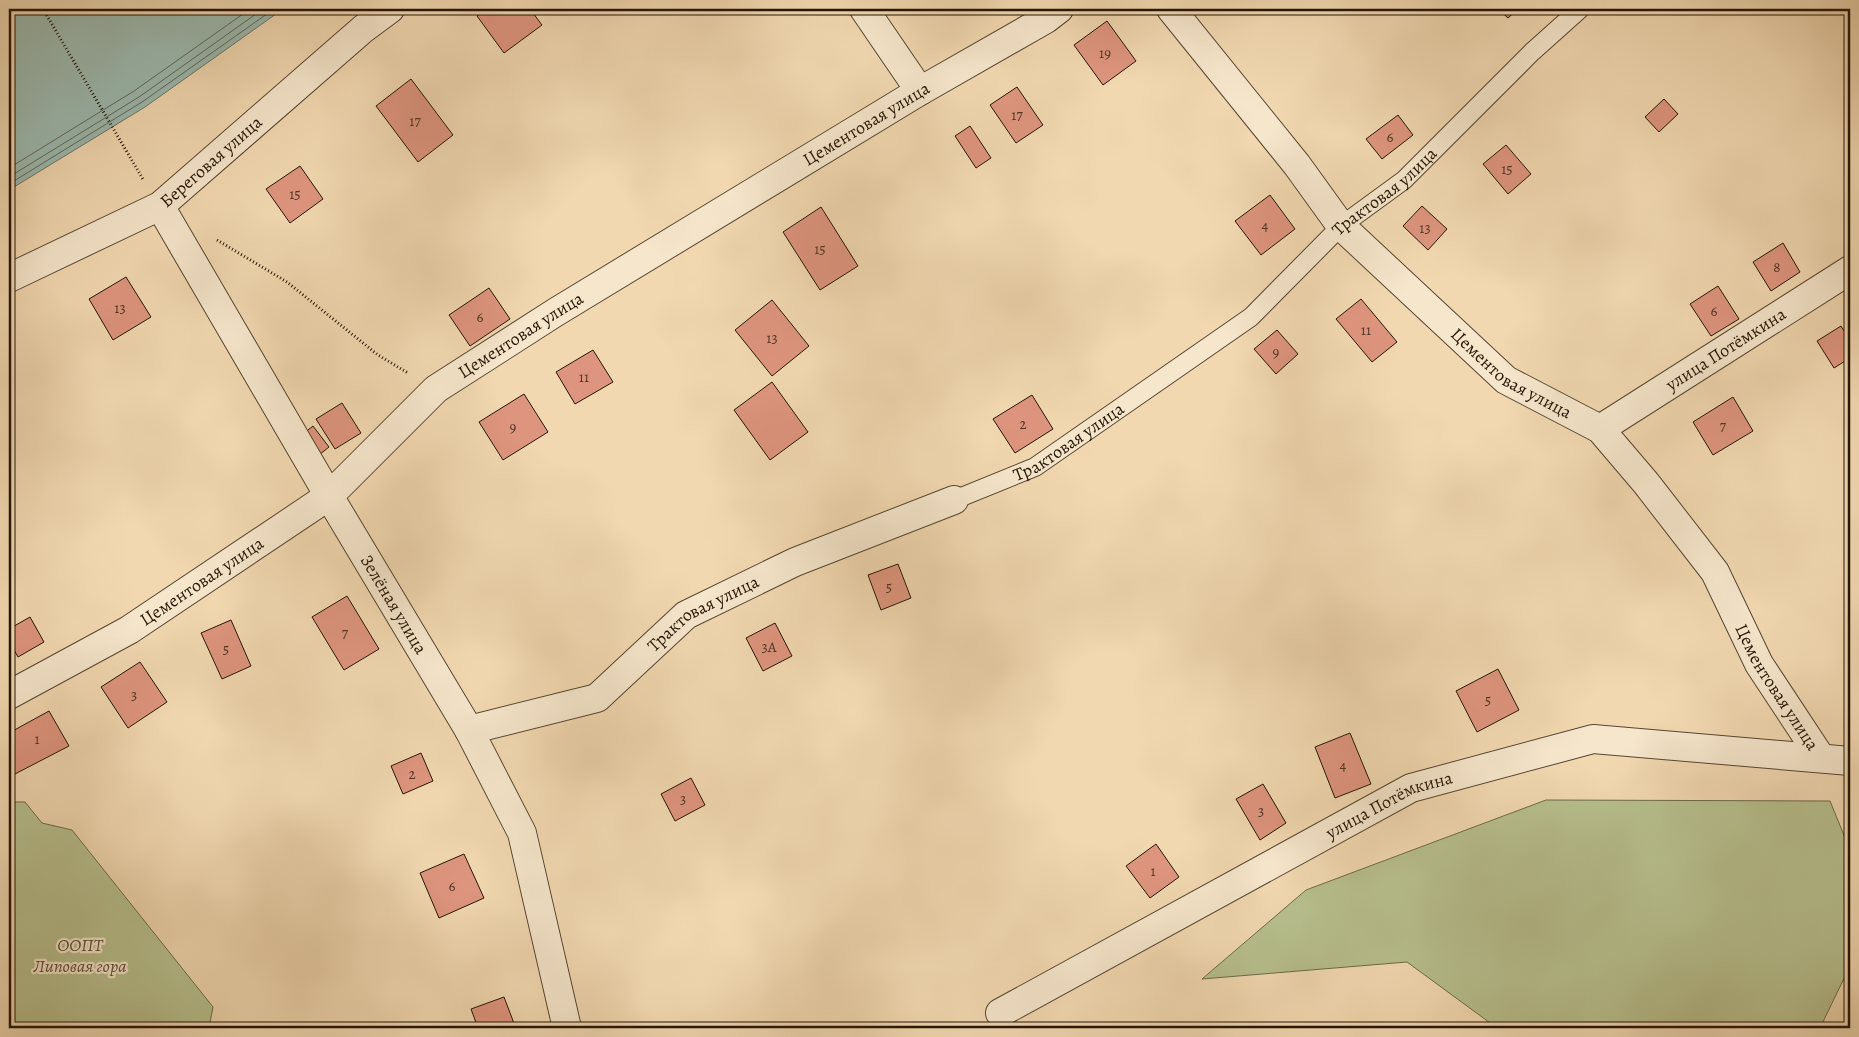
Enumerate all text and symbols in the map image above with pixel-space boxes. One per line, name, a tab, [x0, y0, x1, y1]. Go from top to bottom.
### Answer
house number: 19	[1099, 43, 1111, 63]
street label: Цементовая улица	[798, 76, 934, 171]
house number: 17	[1011, 105, 1023, 125]
street label: Береговая улица	[155, 110, 268, 213]
house number: 17	[409, 111, 421, 131]
house number: 6	[1387, 127, 1394, 147]
street label: Трактовая улица	[1326, 141, 1443, 241]
house number: 15	[1501, 159, 1513, 179]
house number: 15	[289, 184, 301, 204]
house number: 4	[1262, 215, 1269, 235]
house number: 13	[1419, 218, 1431, 238]
house number: 15	[814, 239, 826, 259]
house number: 8	[1773, 257, 1781, 277]
street label: Цементовая улица	[453, 286, 588, 384]
house number: 13	[114, 298, 126, 318]
street label: улица Потёмкина	[1660, 301, 1791, 397]
house number: 6	[1711, 301, 1718, 321]
house number: 6	[477, 307, 484, 327]
house number: 11	[1361, 320, 1371, 340]
street label: Цементовая улица	[1446, 322, 1577, 425]
house number: 13	[766, 328, 778, 348]
house number: 9	[1273, 342, 1280, 362]
house number: 11	[579, 367, 589, 387]
street label: Трактовая улица	[1009, 396, 1129, 487]
house number: 2	[1019, 414, 1027, 434]
house number: 7	[1720, 416, 1727, 436]
house number: 9	[510, 417, 517, 437]
street label: Цементовая улица	[135, 531, 269, 631]
street label: Зелёная улица	[355, 550, 433, 659]
street label: Трактовая улица	[642, 569, 764, 657]
house number: 5	[886, 577, 892, 597]
street label: Цементовая улица	[1730, 620, 1825, 756]
house number: 7	[342, 623, 349, 643]
house number: 3А	[761, 637, 777, 657]
house number: 5	[223, 639, 229, 659]
house number: 3	[131, 685, 137, 705]
house number: 5	[1485, 690, 1491, 710]
house number: 1	[34, 729, 40, 749]
house number: 4	[1340, 755, 1347, 775]
house number: 2	[408, 764, 416, 784]
street label: улица Потёмкина	[1321, 765, 1456, 845]
house number: 3	[680, 789, 686, 809]
house number: 3	[1258, 801, 1264, 821]
house number: 1	[1150, 861, 1156, 881]
house number: 6	[449, 876, 456, 896]
park label: ООПТ Липовая гора	[32, 933, 127, 978]

